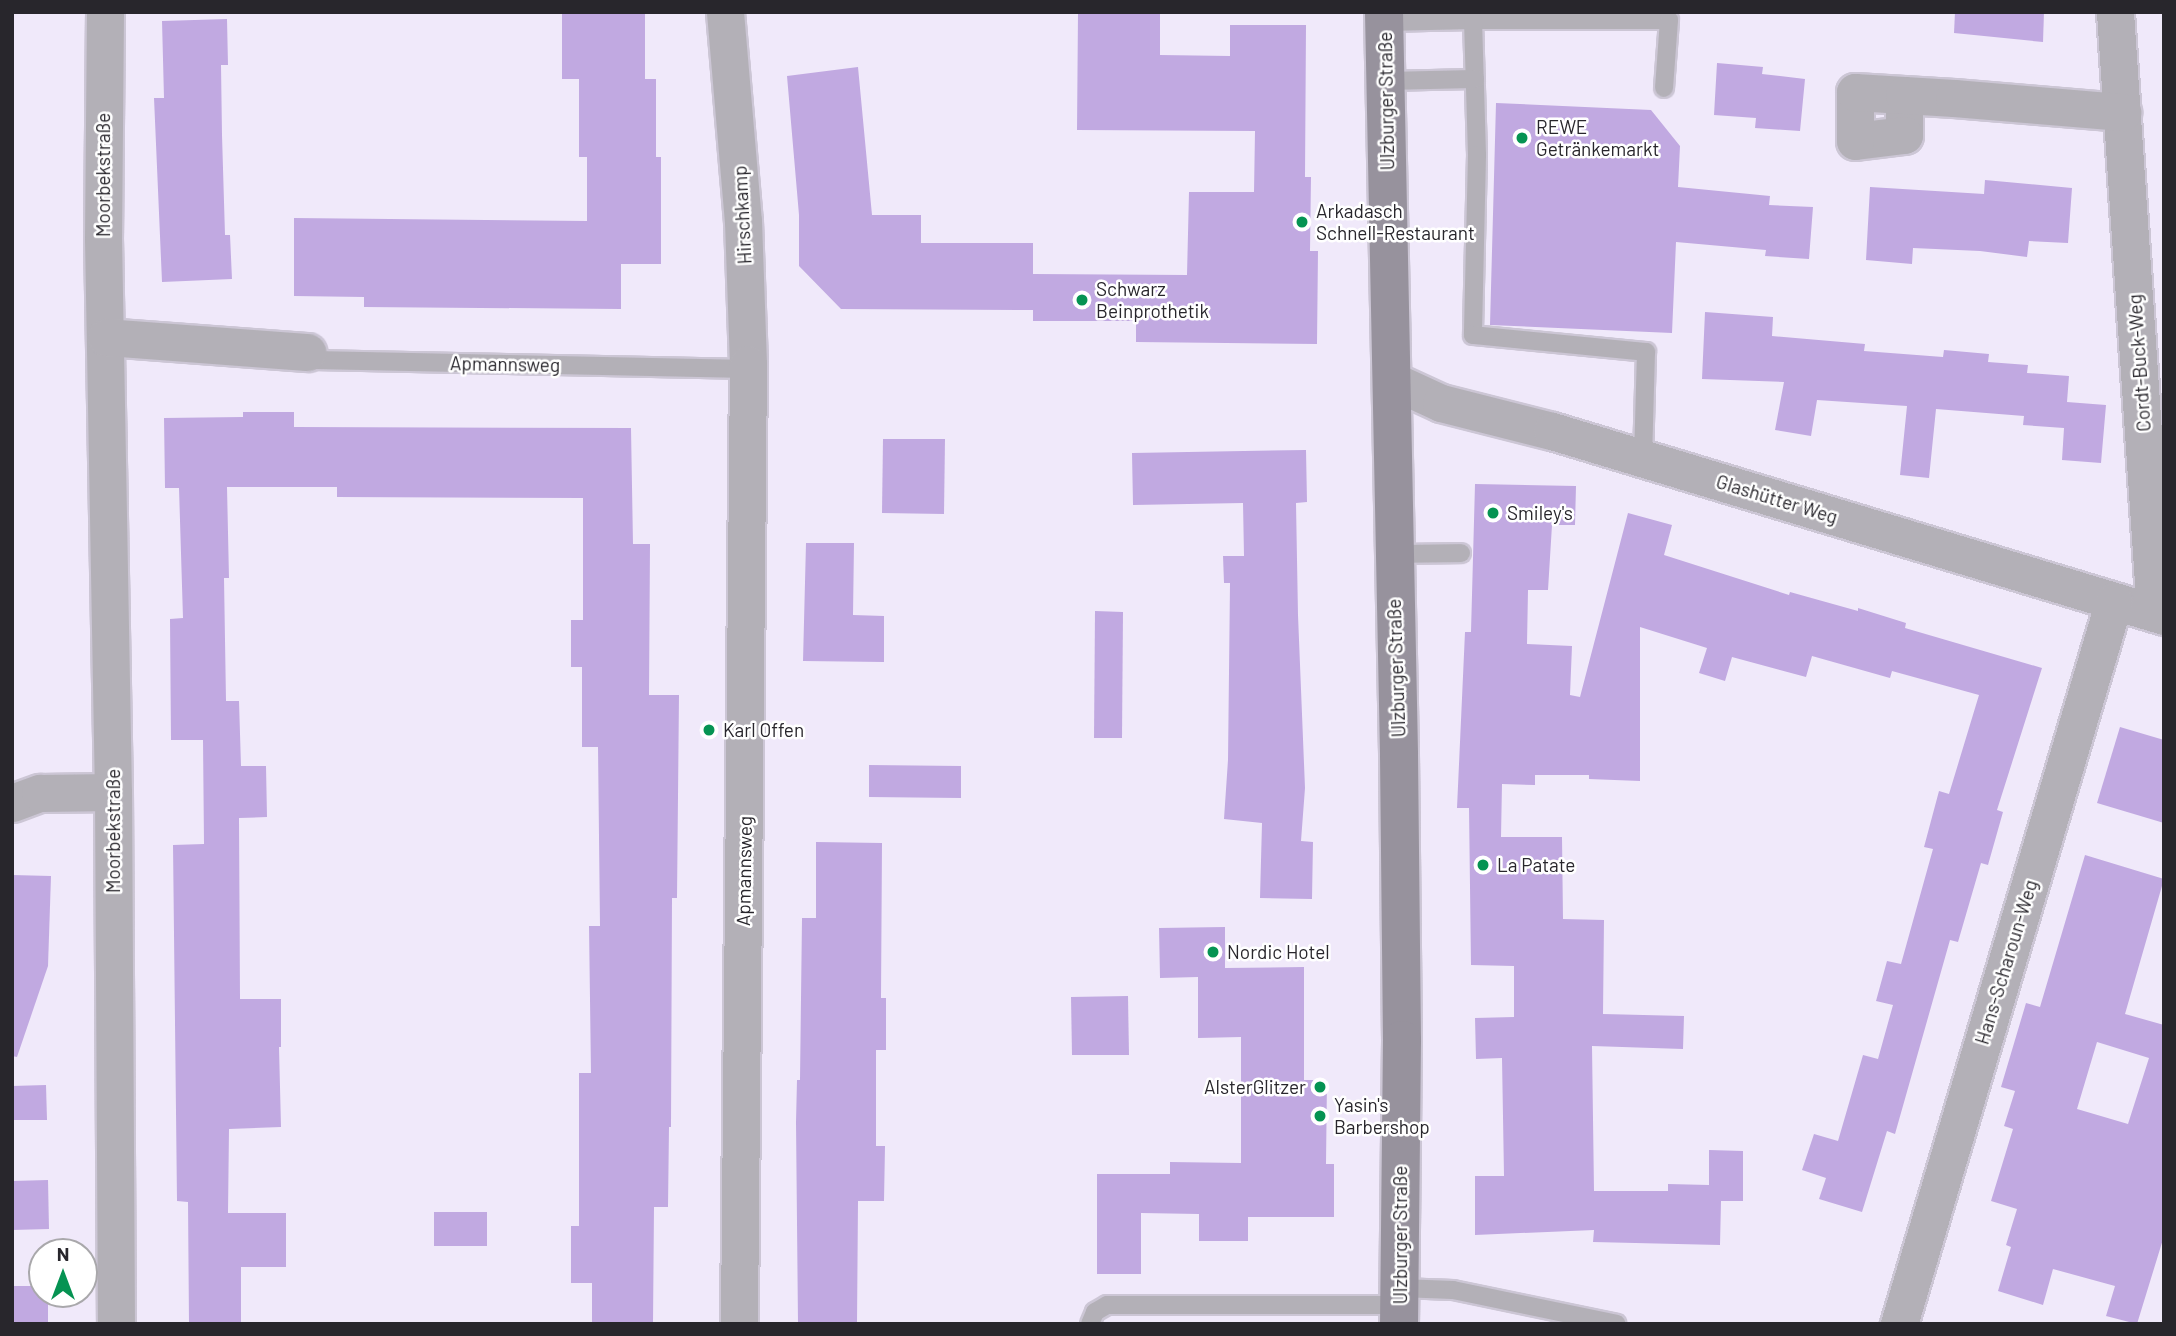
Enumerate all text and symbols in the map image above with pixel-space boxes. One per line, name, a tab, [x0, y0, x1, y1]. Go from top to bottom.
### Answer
street label: Ulzburger Straße	[1373, 31, 1399, 171]
street label: Moorbekstraße	[92, 113, 114, 237]
place label: REWE Getränkemarkt	[1536, 116, 1659, 160]
marker: REWE Getränkemarkt	[1514, 130, 1530, 146]
street label: Hirschkamp	[728, 165, 756, 265]
place label: Arkadasch Schnell-Restaurant	[1316, 200, 1475, 244]
marker: Arkadasch Schnell-Restaurant	[1294, 214, 1310, 230]
place label: Schwarz Beinprothetik	[1096, 278, 1209, 322]
marker: Schwarz Beinprothetik	[1074, 292, 1090, 308]
street label: Cordt-Buck-Weg	[2123, 294, 2155, 432]
street label: Apmannsweg	[450, 352, 560, 376]
street label: Glashütter Weg	[1714, 470, 1840, 528]
place label: Smiley's	[1507, 502, 1573, 524]
marker: Smiley's	[1485, 505, 1501, 521]
street label: Ulzburger Straße	[1382, 598, 1410, 738]
place label: Karl Offen	[723, 719, 804, 741]
marker: Karl Offen	[701, 722, 717, 738]
street label: Moorbekstraße	[102, 769, 124, 893]
street label: Apmannsweg	[732, 816, 756, 926]
place label: La Patate	[1497, 854, 1575, 876]
marker: La Patate	[1475, 857, 1491, 873]
street label: Hans-Scharoun-Weg	[1970, 877, 2042, 1047]
place label: Nordic Hotel	[1227, 941, 1330, 963]
marker: Nordic Hotel	[1205, 944, 1221, 960]
place label: AlsterGlitzer	[1204, 1076, 1306, 1098]
marker: AlsterGlitzer	[1312, 1079, 1328, 1095]
place label: Yasin's Barbershop	[1334, 1094, 1430, 1138]
marker: Yasin's Barbershop	[1312, 1108, 1328, 1124]
street label: Ulzburger Straße	[1389, 1166, 1411, 1304]
north arrow	[28, 1238, 98, 1308]
text: N	[57, 1242, 69, 1265]

